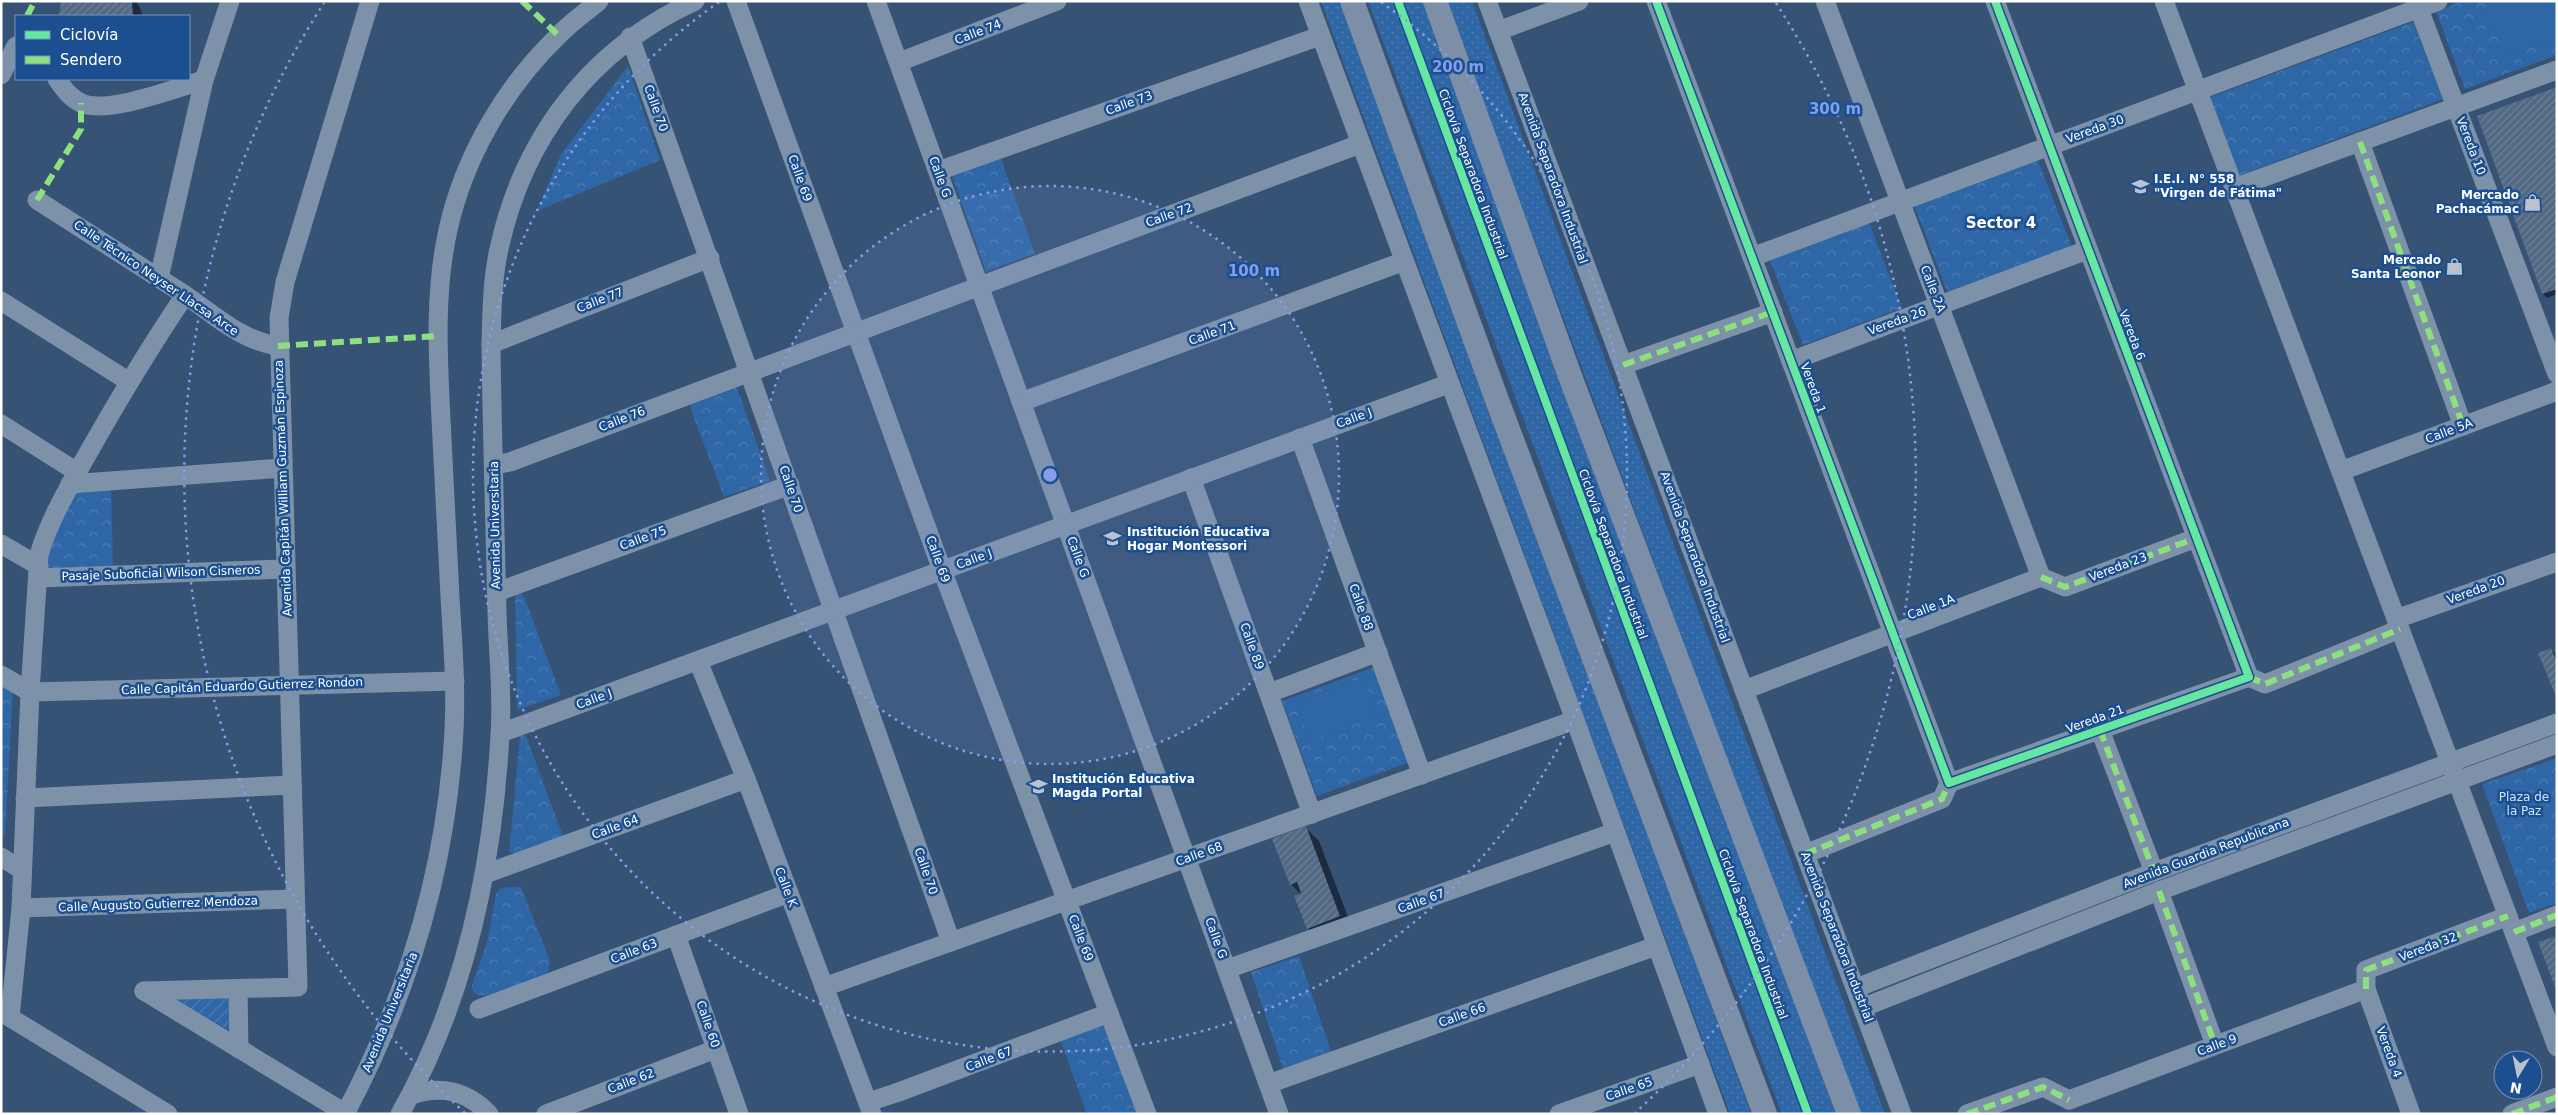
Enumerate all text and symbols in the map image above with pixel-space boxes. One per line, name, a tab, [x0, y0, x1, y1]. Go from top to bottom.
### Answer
legend	[15, 15, 190, 80]
street label: Calle 74	[953, 17, 1003, 47]
text: Ciclovía	[60, 26, 118, 44]
text: Sendero	[60, 51, 122, 69]
text: 200 m	[1432, 58, 1484, 76]
street label: Calle 70	[641, 83, 671, 133]
street label: Ciclovía Separadora Industrial	[1436, 87, 1510, 261]
street label: Calle 73	[1104, 88, 1154, 118]
street label: Avenida Separadora Industrial	[1515, 90, 1591, 266]
text: 300 m	[1809, 100, 1861, 118]
street label: Vereda 30	[2064, 112, 2126, 146]
street label: Vereda 10	[2454, 115, 2488, 177]
street label: Calle 69	[785, 153, 815, 203]
street label: Calle G	[926, 154, 954, 200]
place label: I.E.I. N° 558 "Virgen de Fátima"	[2154, 172, 2282, 200]
school or university icon: I.E.I. N° 558 "Virgen de Fátima"	[2130, 176, 2150, 196]
place label: Mercado Pachacámac	[2436, 188, 2519, 216]
shop icon: Mercado Pachacámac	[2523, 192, 2543, 212]
street label: Calle 72	[1144, 200, 1194, 230]
district label: Sector 4	[1966, 214, 2036, 232]
street label: Calle Técnico Neyser Llacsa Arce	[71, 217, 241, 339]
place label: Mercado Santa Leonor	[2351, 253, 2441, 281]
shop icon: Mercado Santa Leonor	[2445, 257, 2465, 277]
text: 100 m	[1228, 262, 1280, 280]
street label: Calle 2A	[1918, 263, 1949, 315]
street label: Calle 77	[575, 285, 625, 315]
street label: Vereda 26	[1866, 304, 1928, 338]
street label: Vereda 6	[2116, 308, 2148, 362]
street label: Calle 71	[1187, 318, 1237, 348]
street label: Avenida Capitán William Guzmán Espinoza	[272, 359, 294, 617]
street label: Vereda 1	[1797, 361, 1829, 415]
street label: Calle 76	[597, 404, 647, 434]
street label: Calle J	[1334, 405, 1374, 431]
street label: Calle 5A	[2423, 415, 2475, 446]
street label: Avenida Universitaria	[487, 461, 503, 589]
street label: Calle 70	[776, 464, 806, 514]
centre of rings	[1041, 466, 1059, 484]
street label: Ciclovía Separadora Industrial	[1576, 467, 1650, 641]
street label: Avenida Separadora Industrial	[1657, 469, 1733, 645]
street label: Calle 75	[618, 523, 668, 553]
place label: Institución Educativa Hogar Montessori	[1127, 525, 1270, 553]
school or university icon: Institución Educativa Hogar Montessori	[1103, 529, 1123, 549]
street label: Calle 69	[923, 534, 953, 584]
street label: Calle G	[1064, 534, 1092, 580]
street label: Calle J	[954, 546, 994, 572]
street label: Vereda 23	[2087, 550, 2149, 584]
street label: Pasaje Suboficial Wilson Cisneros	[61, 563, 261, 583]
street label: Vereda 20	[2445, 573, 2507, 607]
street label: Calle 88	[1346, 582, 1376, 632]
street label: Calle 1A	[1905, 591, 1957, 622]
street label: Calle 89	[1237, 621, 1267, 671]
street label: Calle Capitán Eduardo Gutierrez Rondon	[121, 675, 363, 697]
street label: Calle J	[574, 686, 614, 712]
street label: Vereda 21	[2064, 702, 2126, 736]
place label: Institución Educativa Magda Portal	[1052, 772, 1195, 800]
school or university icon: Institución Educativa Magda Portal	[1028, 776, 1048, 796]
park label: Plaza de la Paz	[2499, 790, 2549, 818]
street label: Calle 64	[590, 812, 640, 842]
street label: Avenida Guardia Republicana	[2121, 815, 2291, 891]
street label: Calle 68	[1174, 839, 1224, 869]
street label: Calle 70	[911, 846, 941, 896]
street label: Ciclovía Separadora Industrial	[1716, 847, 1790, 1021]
street label: Avenida Separadora Industrial	[1798, 850, 1876, 1024]
street label: Calle K	[772, 865, 800, 910]
street label: Calle 67	[1396, 886, 1446, 916]
street label: Calle Augusto Gutierrez Mendoza	[58, 894, 258, 914]
street label: Calle 69	[1066, 913, 1096, 963]
street label: Calle G	[1202, 915, 1230, 961]
street label: Vereda 32	[2397, 930, 2459, 964]
street label: Calle 63	[609, 936, 659, 966]
street label: Avenida Universitaria	[360, 950, 420, 1074]
street label: Calle 60	[693, 999, 723, 1049]
street label: Calle 66	[1437, 1000, 1487, 1030]
street label: Vereda 4	[2373, 1025, 2405, 1079]
street label: Calle 9	[2195, 1031, 2239, 1059]
street label: Calle 67	[964, 1044, 1014, 1074]
north arrow	[2493, 1050, 2543, 1100]
street label: Calle 62	[606, 1066, 656, 1096]
street label: Calle 65	[1604, 1074, 1654, 1104]
text: N	[2509, 1079, 2523, 1097]

